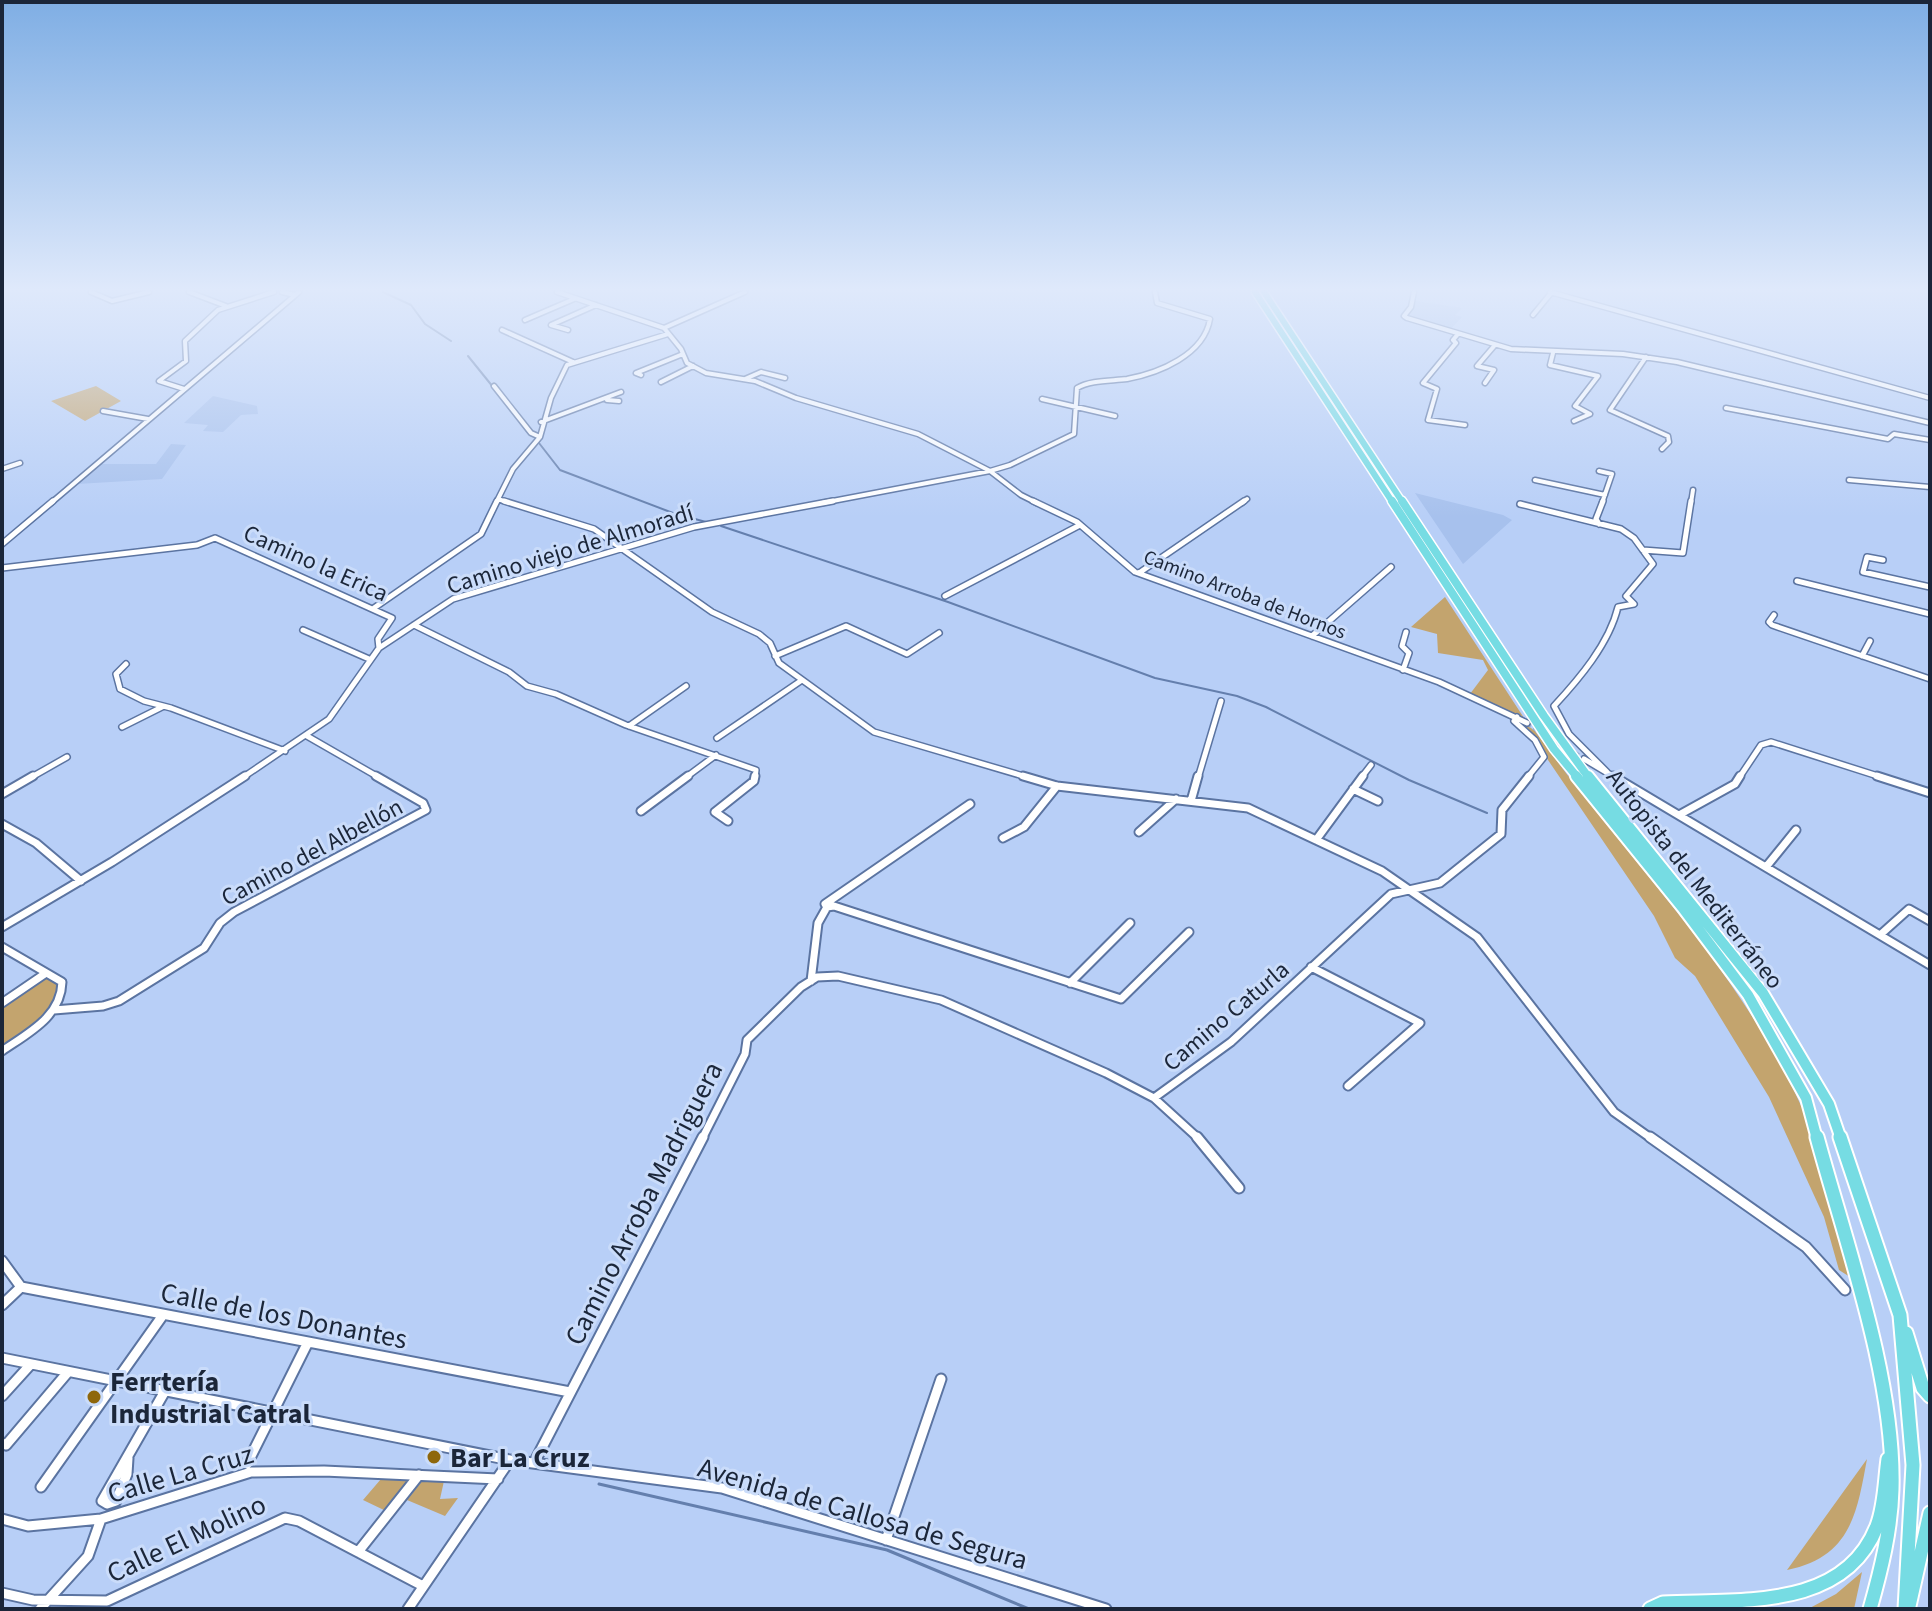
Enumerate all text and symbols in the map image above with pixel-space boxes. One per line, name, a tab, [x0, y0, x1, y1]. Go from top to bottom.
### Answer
street label: Camino viejo de Almoradí	[442, 495, 699, 604]
street label: Camino la Erica	[238, 516, 394, 611]
street label: Camino Arroba de Hornos	[1139, 543, 1350, 647]
street label: Autopista del Mediterráneo	[1597, 762, 1792, 997]
street label: Camino del Albellón	[215, 790, 409, 915]
street label: Camino Caturla	[1155, 953, 1297, 1080]
street label: Camino Arroba Madriguera	[555, 1055, 733, 1352]
street label: Calle de los Donantes	[157, 1272, 410, 1359]
place label: Ferrtería Industrial Catral	[110, 1362, 311, 1434]
marker: Ferrtería Industrial Catral	[85, 1388, 103, 1406]
street label: Calle La Cruz	[103, 1434, 258, 1514]
place label: Bar La Cruz	[450, 1438, 590, 1478]
marker: Bar La Cruz	[425, 1448, 443, 1466]
street label: Avenida de Callosa de Segura	[693, 1448, 1032, 1580]
street label: Calle El Molino	[100, 1485, 273, 1593]

